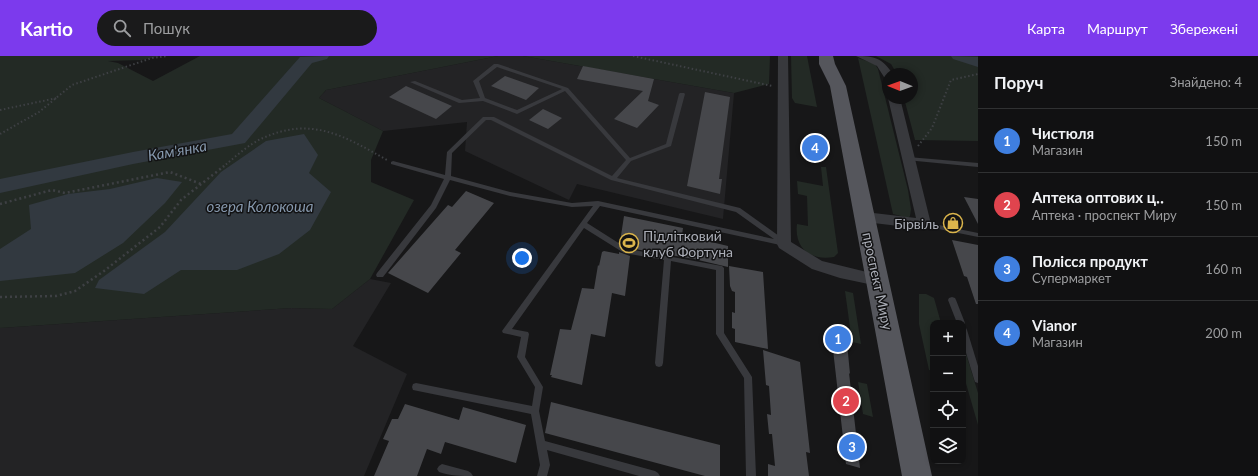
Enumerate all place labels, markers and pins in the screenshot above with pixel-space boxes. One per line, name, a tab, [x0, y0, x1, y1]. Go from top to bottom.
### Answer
pin: 4	[802, 133, 828, 163]
shop icon: Бірвіль	[942, 212, 964, 234]
place label: Бірвіль	[894, 215, 939, 232]
place label: Підлітковий клуб Фортуна	[643, 227, 733, 260]
sports icon: Підлітковий клуб Фортуна	[618, 232, 640, 254]
pin: 1	[825, 324, 851, 354]
pin: 2	[833, 386, 859, 416]
pin: 3	[839, 432, 865, 462]

